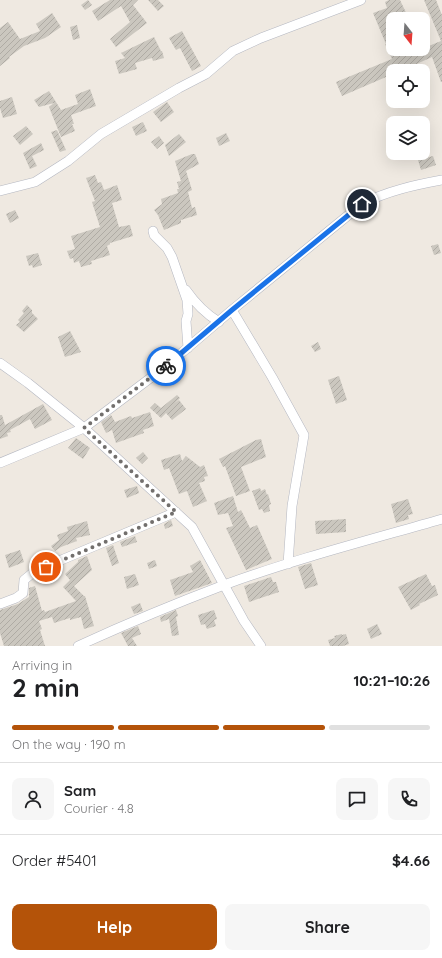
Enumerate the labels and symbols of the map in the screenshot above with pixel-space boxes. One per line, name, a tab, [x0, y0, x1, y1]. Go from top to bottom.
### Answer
north arrow	[386, 12, 430, 56]
pin	[345, 187, 379, 221]
courier	[146, 346, 186, 386]
pin	[29, 550, 63, 584]

